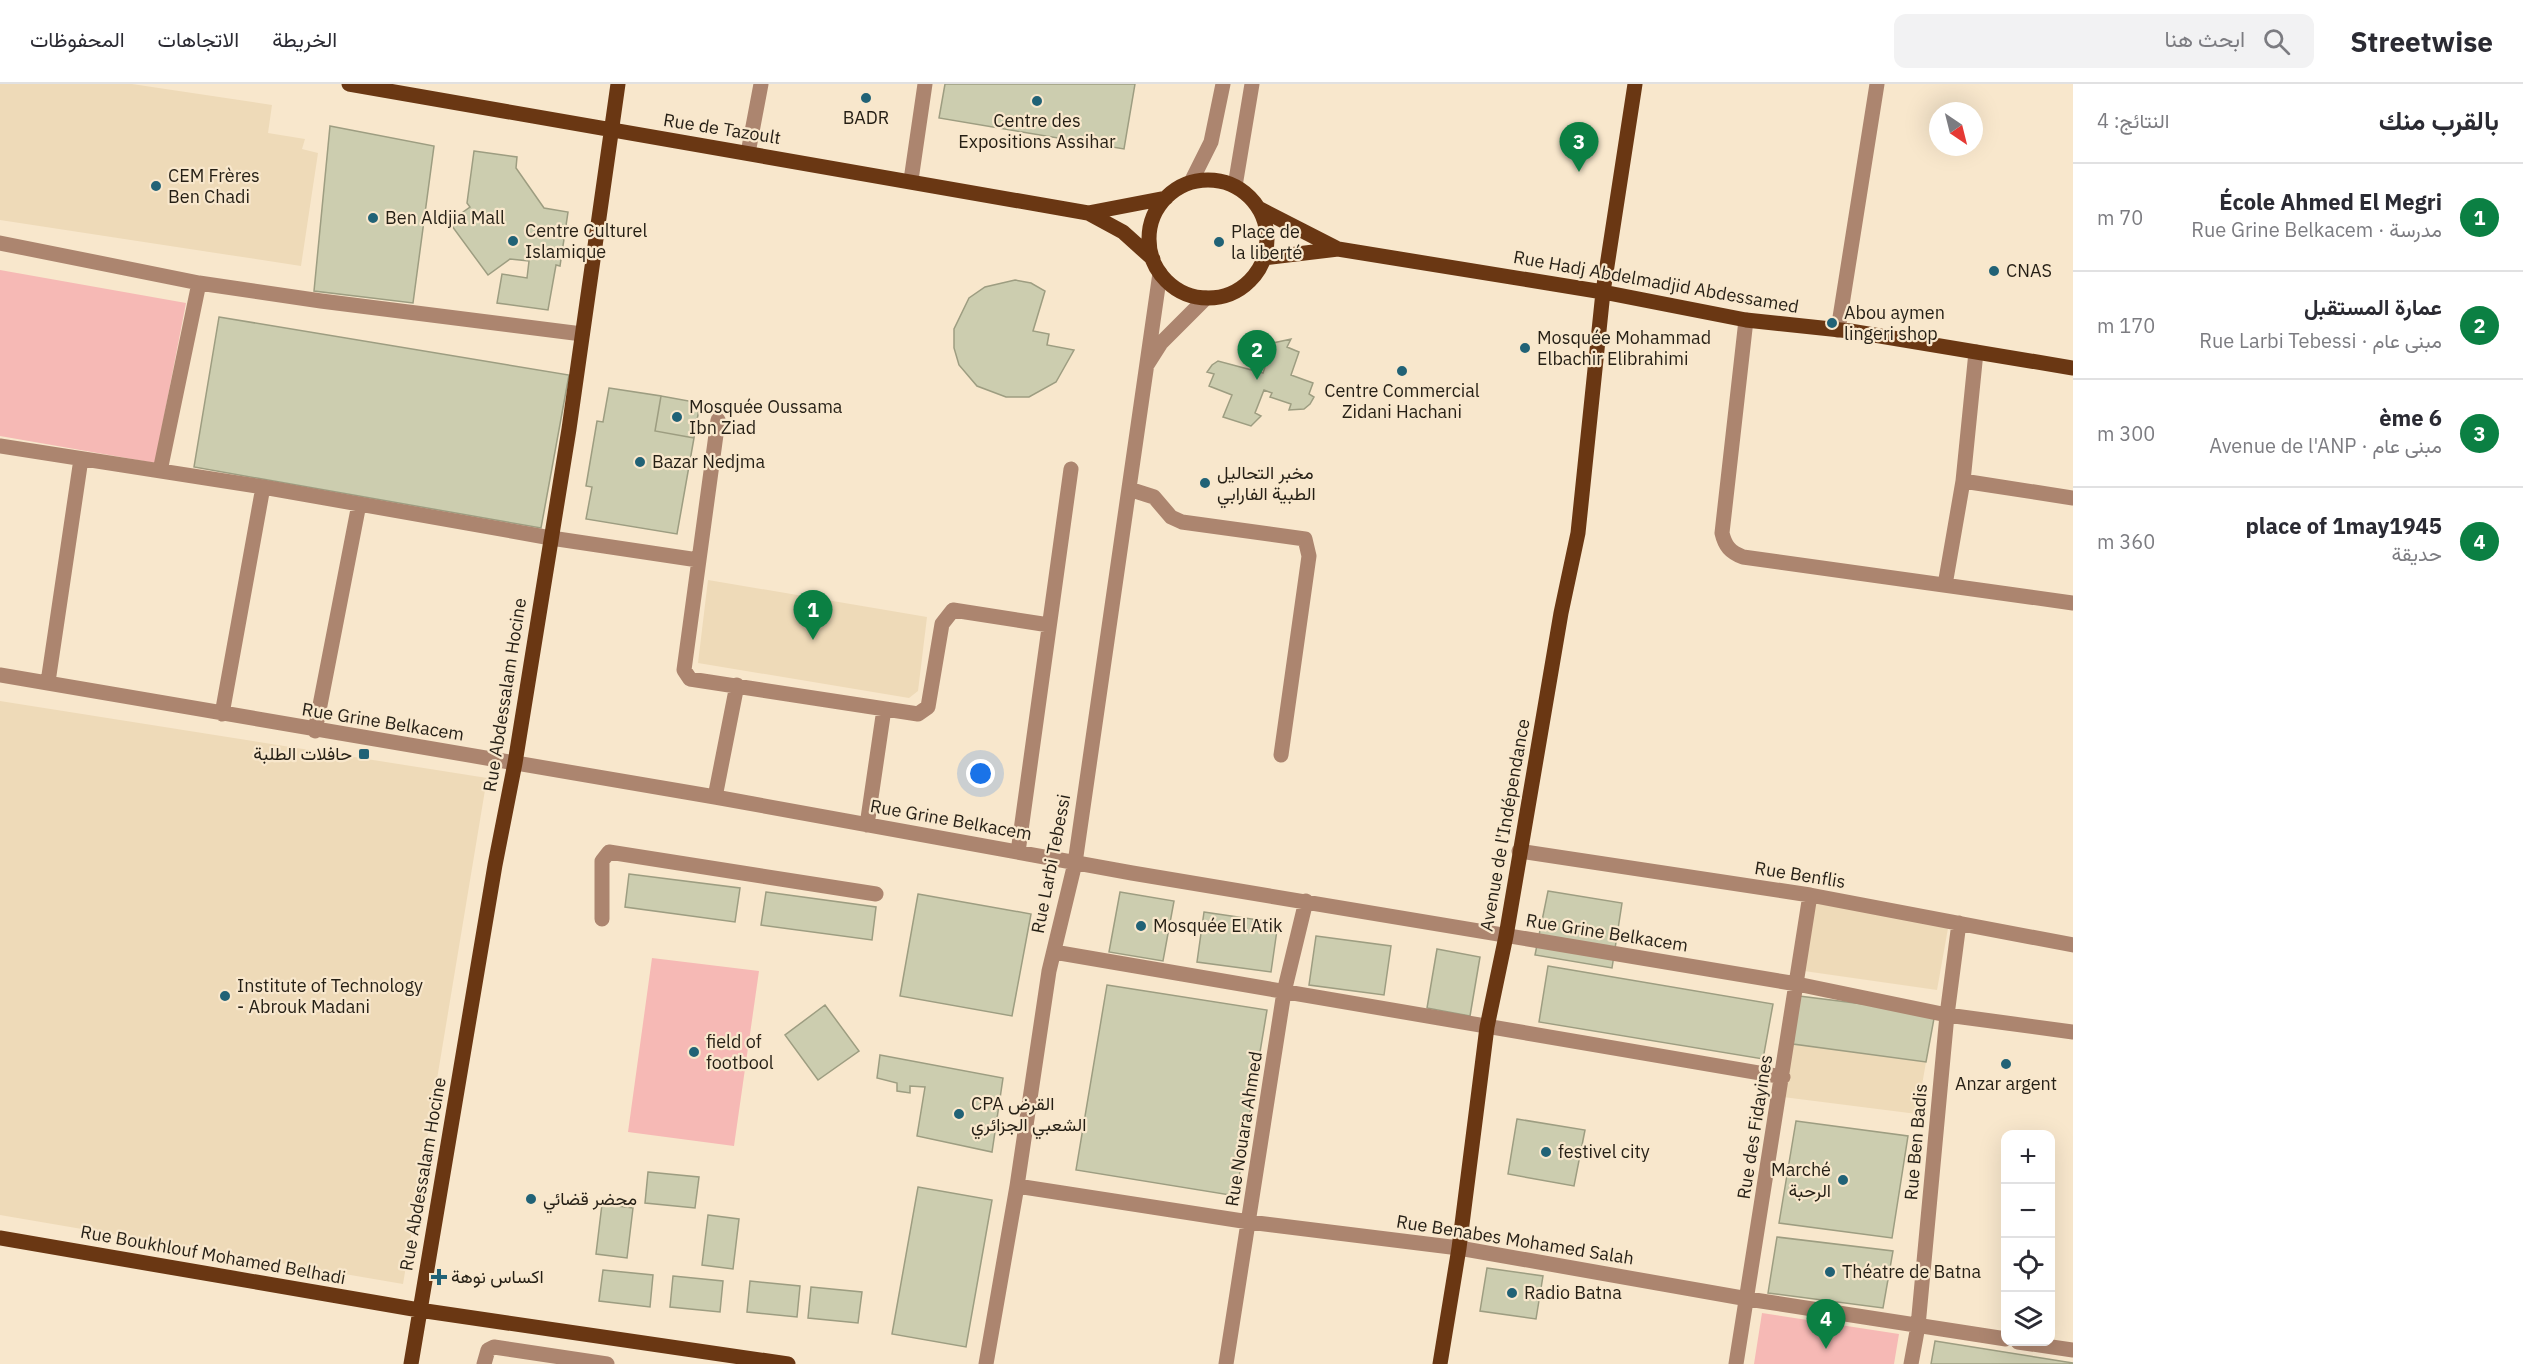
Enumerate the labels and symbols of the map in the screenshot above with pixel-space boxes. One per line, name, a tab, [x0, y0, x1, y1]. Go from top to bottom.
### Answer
marker: BADR	[859, 91, 873, 105]
marker: Centre des Expositions Assihar	[1030, 94, 1044, 108]
north arrow	[1929, 102, 1983, 156]
place label: BADR	[843, 106, 889, 129]
street label: Rue de Tazoult	[662, 108, 782, 149]
place label: Centre des Expositions Assihar	[958, 109, 1116, 153]
pin: 3	[1560, 122, 1598, 172]
place label: CEM Frères Ben Chadi	[168, 164, 260, 208]
marker: CEM Frères Ben Chadi	[149, 179, 163, 193]
place label: Ben Aldjia Mall	[385, 206, 505, 229]
marker: Ben Aldjia Mall	[366, 211, 380, 225]
place label: Centre Culturel Islamique	[525, 219, 647, 263]
place label: Place de la liberté	[1231, 220, 1302, 264]
marker: Centre Culturel Islamique	[506, 234, 520, 248]
marker: Place de la liberté	[1212, 235, 1226, 249]
street label: Rue Hadj Abdelmadjid Abdessamed	[1512, 245, 1801, 318]
place label: CNAS	[2006, 259, 2052, 282]
marker: CNAS	[1987, 264, 2001, 278]
place label: Abou aymen lingeri shop	[1844, 301, 1945, 345]
marker: Abou aymen lingeri shop	[1825, 316, 1839, 330]
place label: Mosquée Mohammad Elbachir Elibrahimi	[1537, 326, 1711, 370]
pin: 2	[1238, 330, 1276, 380]
marker: Mosquée Mohammad Elbachir Elibrahimi	[1518, 341, 1532, 355]
marker: Centre Commercial Zidani Hachani	[1395, 364, 1409, 378]
place label: Centre Commercial Zidani Hachani	[1324, 379, 1480, 423]
place label: Mosquée Oussama Ibn Ziad	[689, 395, 843, 439]
marker: Mosquée Oussama Ibn Ziad	[670, 410, 684, 424]
place label: Bazar Nedjma	[652, 450, 765, 473]
marker: Bazar Nedjma	[633, 455, 647, 469]
place label: مخبر التحاليل الطبية الفارابي	[1217, 461, 1316, 509]
marker: مخبر التحاليل الطبية الفارابي	[1198, 476, 1212, 490]
pin: 1	[794, 590, 832, 640]
street label: Rue Abdessalam Hocine	[478, 596, 531, 794]
street label: Rue Grine Belkacem	[300, 697, 466, 746]
street label: Avenue de l'Indépendance	[1474, 717, 1535, 933]
place label: حافلات الطلبة	[253, 742, 352, 765]
marker: حافلات الطلبة	[357, 747, 371, 761]
your location	[966, 759, 995, 788]
street label: Rue Larbi Tebessi	[1026, 792, 1075, 936]
street label: Rue Grine Belkacem	[868, 794, 1034, 845]
street label: Rue Benflis	[1753, 856, 1847, 893]
street label: Rue Grine Belkacem	[1524, 908, 1690, 957]
place label: Mosquée El Atik	[1153, 914, 1283, 937]
marker: Mosquée El Atik	[1134, 919, 1148, 933]
place label: Institute of Technology - Abrouk Madani	[237, 974, 423, 1018]
marker: Institute of Technology - Abrouk Madani	[218, 989, 232, 1003]
place label: field of footbool	[706, 1030, 774, 1074]
marker: field of footbool	[687, 1045, 701, 1059]
street label: Rue Nouara Ahmed	[1220, 1050, 1267, 1208]
street label: Rue des Fidayines	[1732, 1053, 1777, 1201]
marker: Anzar argent	[1999, 1057, 2013, 1071]
place label: Anzar argent	[1955, 1072, 2057, 1095]
street label: Rue Abdessalam Hocine	[394, 1075, 451, 1272]
street label: Rue Ben Badis	[1899, 1083, 1932, 1201]
place label: CPA القرض الشعبي الجزائري	[971, 1092, 1086, 1140]
marker: CPA القرض الشعبي الجزائري	[952, 1107, 966, 1121]
place label: festivel city	[1558, 1140, 1650, 1163]
marker: festivel city	[1539, 1145, 1553, 1159]
place label: Marché الرحبة	[1771, 1158, 1831, 1202]
marker: Marché الرحبة	[1836, 1173, 1850, 1187]
place label: محضر قضائي	[543, 1187, 637, 1214]
marker: محضر قضائي	[524, 1192, 538, 1206]
street label: Rue Benabes Mohamed Salah	[1395, 1209, 1636, 1270]
street label: Rue Boukhlouf Mohamed Belhadi	[79, 1220, 348, 1289]
place label: Théatre de Batna	[1842, 1260, 1981, 1283]
place label: اكساس نوهة	[451, 1265, 544, 1288]
marker: Théatre de Batna	[1823, 1265, 1837, 1279]
marker: اكساس نوهة	[432, 1270, 446, 1284]
place label: Radio Batna	[1524, 1281, 1622, 1304]
marker: Radio Batna	[1505, 1286, 1519, 1300]
pin: 4	[1806, 1300, 1846, 1349]

